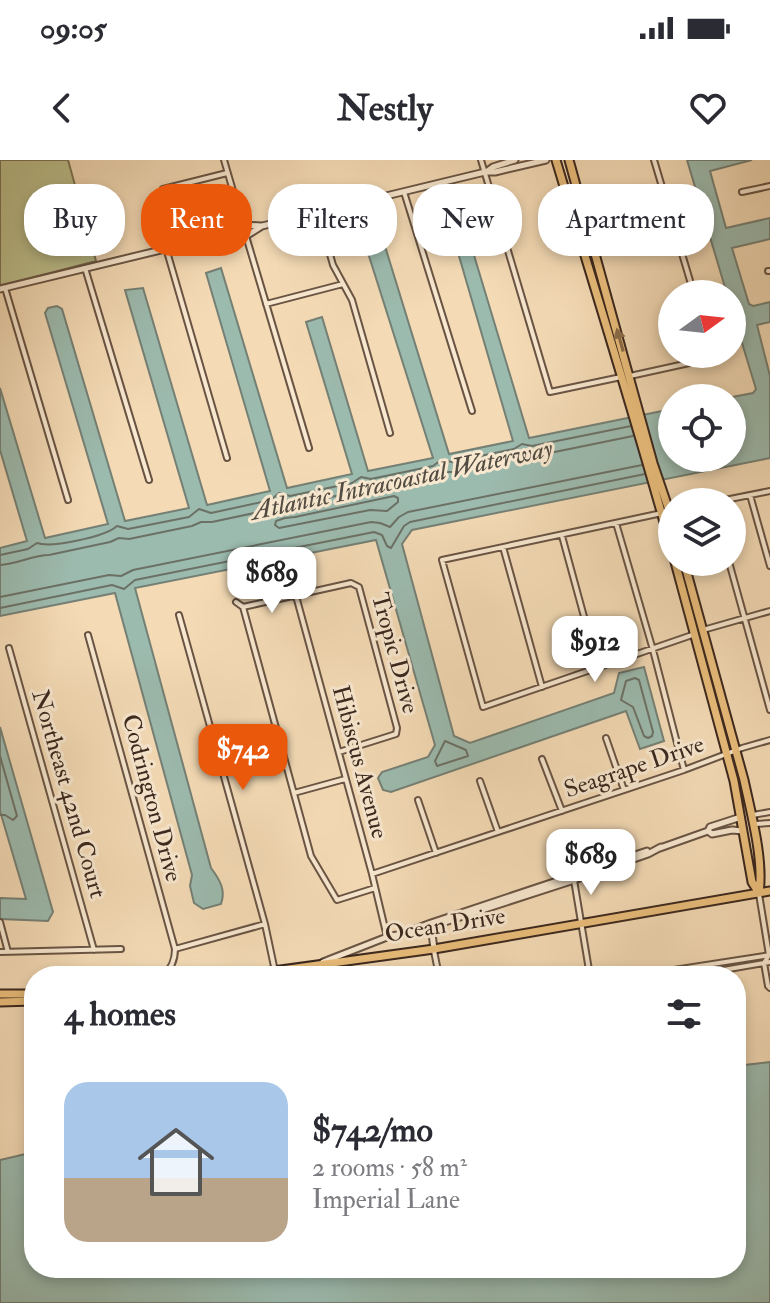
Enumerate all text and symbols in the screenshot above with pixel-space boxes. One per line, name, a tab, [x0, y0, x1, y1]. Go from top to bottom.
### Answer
text: 09:05	[40, 10, 107, 47]
icon: back	[40, 86, 84, 130]
text: Nestly	[337, 86, 433, 131]
icon: heart	[686, 86, 730, 130]
chip: Buy	[24, 184, 125, 256]
chip: Rent	[141, 184, 252, 256]
chip: Filters	[268, 184, 397, 256]
chip: New	[413, 184, 522, 256]
chip: Apartment	[538, 184, 714, 256]
north arrow	[658, 280, 746, 368]
map controls	[658, 280, 746, 576]
one-way arrow	[614, 328, 626, 353]
button: locate	[658, 384, 746, 472]
water label: Atlantic Intracoastal Waterway	[245, 432, 556, 528]
button: layers	[658, 488, 746, 576]
pin: $689	[225, 547, 319, 615]
text: $689	[245, 557, 299, 589]
street label: Tropic Drive	[364, 589, 426, 717]
pin: $912	[548, 616, 642, 684]
text: $912	[570, 626, 620, 658]
street label: Hibiscus Avenue	[325, 682, 395, 842]
street label: Northeast 42nd Court	[24, 686, 114, 902]
street label: Codrington Drive	[115, 711, 189, 885]
pin: $742	[196, 724, 290, 792]
street label: Seagrape Drive	[560, 729, 708, 805]
text: $742	[216, 734, 270, 766]
pin: $689	[544, 829, 638, 897]
text: $689	[564, 839, 618, 871]
street label: Ocean Drive	[383, 900, 507, 950]
icon: filters	[662, 992, 706, 1036]
text: 4 homes	[64, 993, 176, 1036]
text: $742/mo	[312, 1109, 433, 1152]
icon: home	[128, 1114, 224, 1210]
text: 2 rooms · 58 m²	[312, 1152, 467, 1184]
text: Imperial Lane	[312, 1184, 460, 1216]

